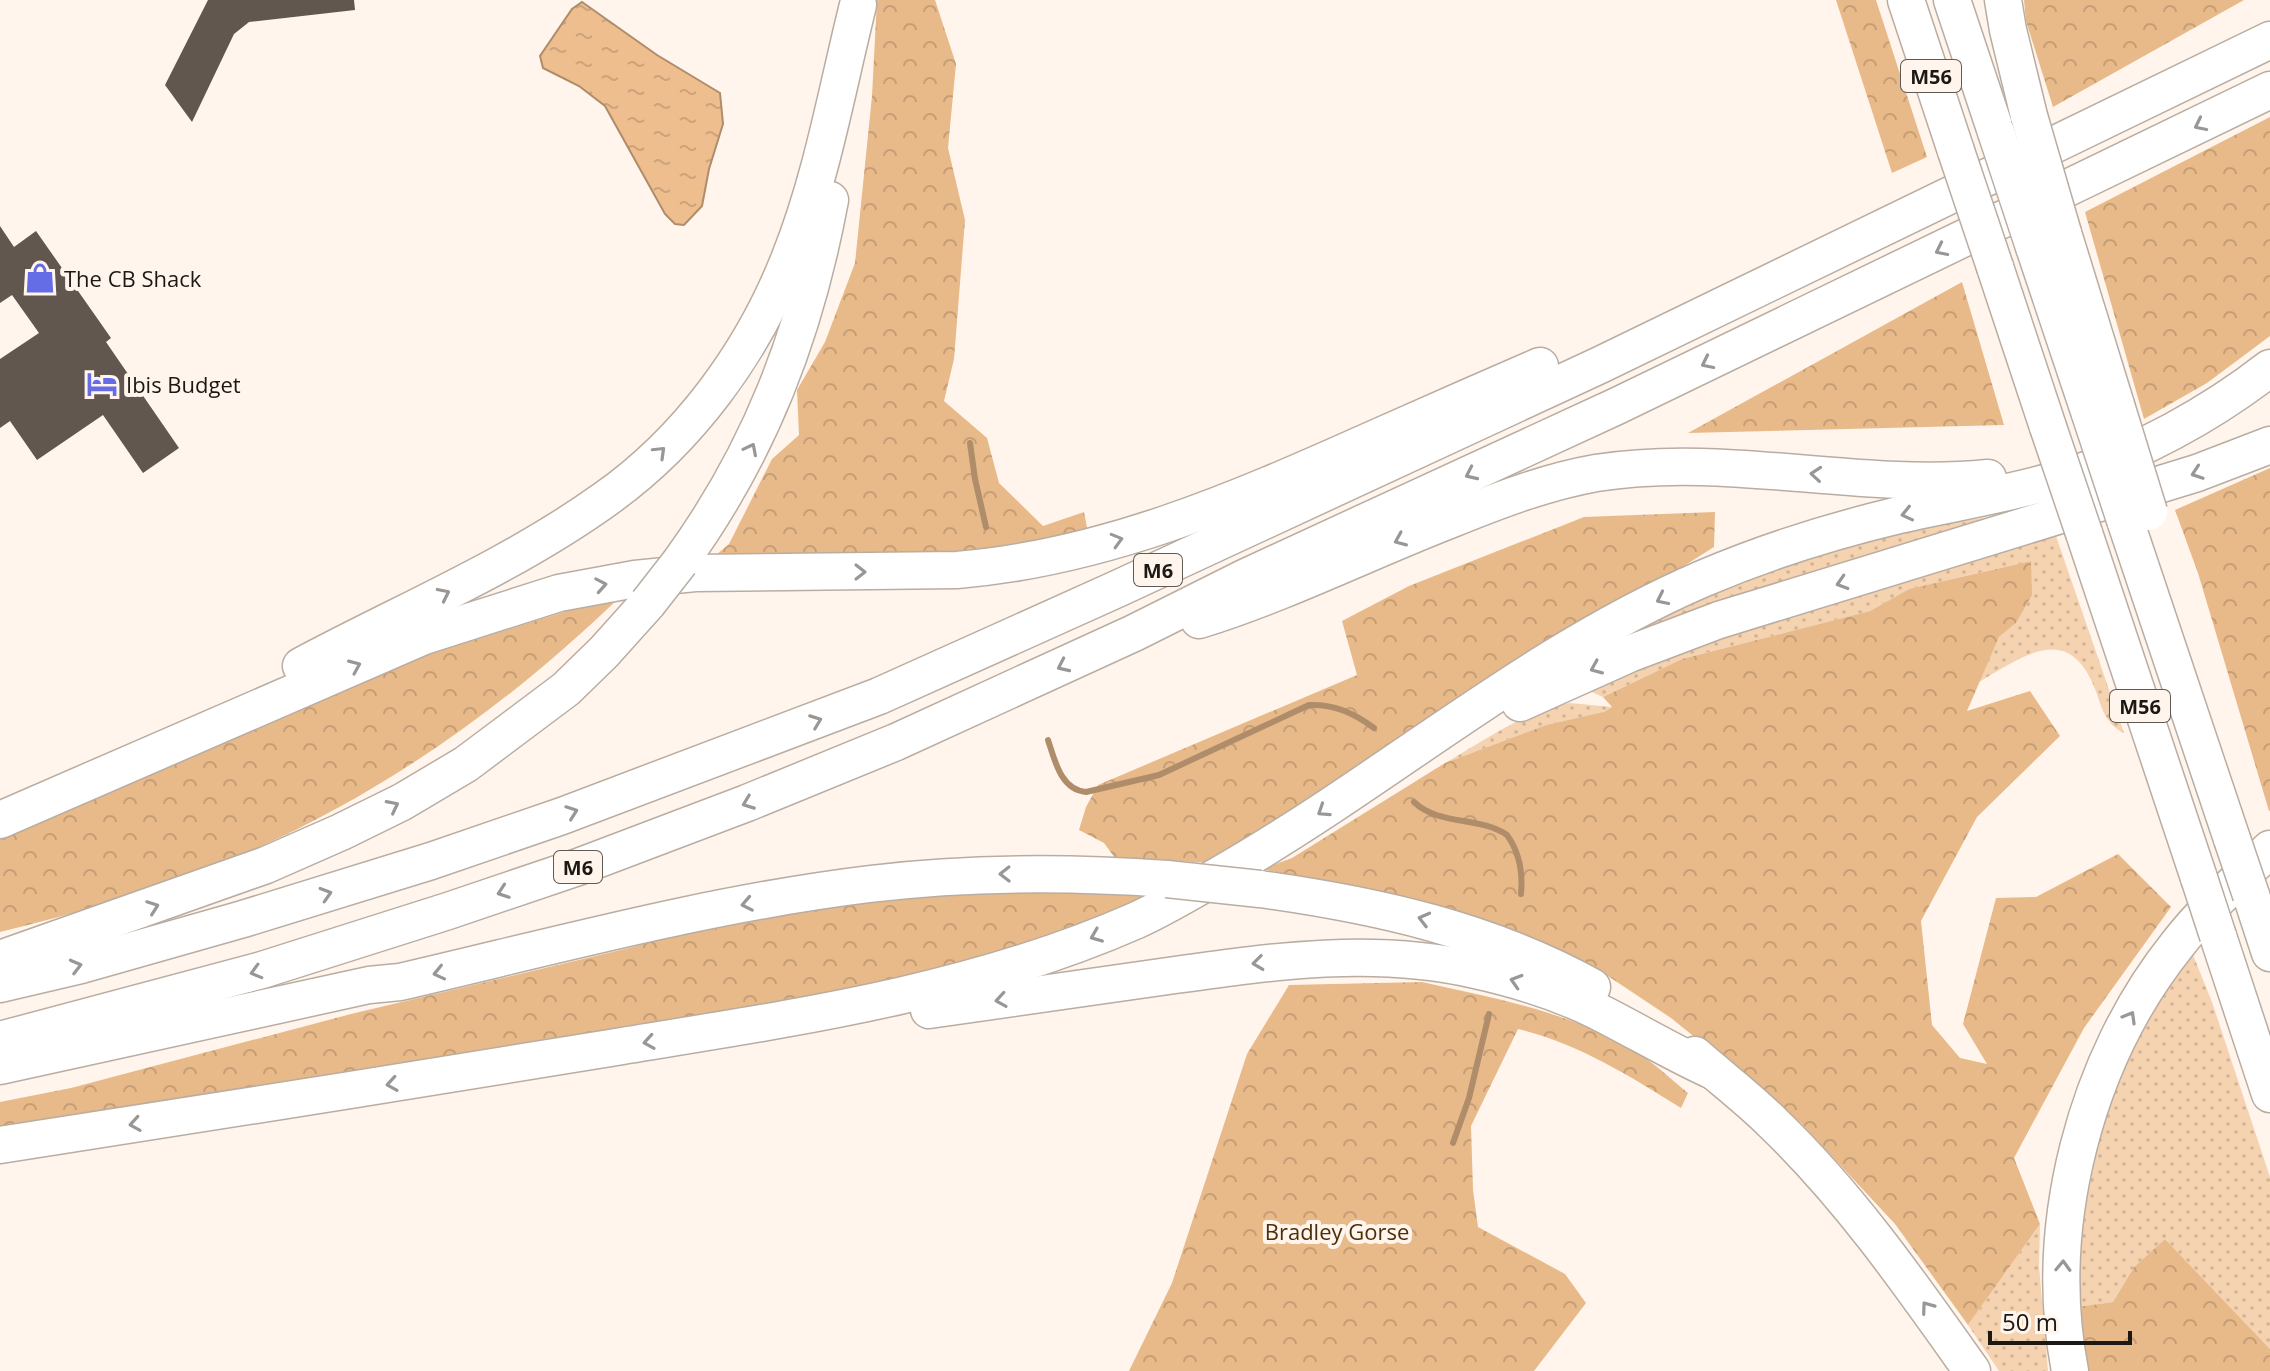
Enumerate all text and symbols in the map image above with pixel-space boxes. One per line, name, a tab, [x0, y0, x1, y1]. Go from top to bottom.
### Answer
road number: M56	[1901, 60, 1961, 92]
one-way arrow	[2194, 115, 2209, 131]
one-way arrow	[1934, 240, 1949, 256]
shop icon: The CB Shack	[23, 261, 57, 295]
place label: The CB Shack	[64, 263, 202, 293]
one-way arrow	[1700, 353, 1715, 369]
hotel icon: Ibis Budget	[85, 367, 119, 401]
place label: Ibis Budget	[126, 369, 241, 399]
one-way arrow	[741, 443, 757, 458]
one-way arrow	[651, 446, 665, 461]
one-way arrow	[2191, 463, 2205, 479]
one-way arrow	[1465, 464, 1480, 480]
one-way arrow	[1809, 466, 1822, 483]
one-way arrow	[1901, 505, 1914, 522]
one-way arrow	[1394, 531, 1408, 547]
one-way arrow	[1110, 533, 1124, 549]
road number: M6	[1134, 554, 1182, 586]
one-way arrow	[854, 563, 867, 581]
one-way arrow	[1835, 574, 1849, 590]
one-way arrow	[594, 577, 608, 594]
one-way arrow	[436, 588, 450, 604]
one-way arrow	[1655, 589, 1670, 604]
one-way arrow	[1057, 656, 1071, 672]
one-way arrow	[1590, 658, 1604, 674]
one-way arrow	[347, 659, 361, 675]
road number: M56	[2110, 690, 2170, 722]
one-way arrow	[808, 714, 822, 731]
one-way arrow	[741, 793, 755, 809]
one-way arrow	[384, 801, 399, 816]
one-way arrow	[1318, 801, 1332, 816]
one-way arrow	[565, 805, 579, 822]
road number: M6	[554, 851, 602, 883]
one-way arrow	[998, 865, 1011, 883]
one-way arrow	[497, 883, 511, 899]
one-way arrow	[318, 887, 332, 903]
one-way arrow	[741, 895, 754, 912]
one-way arrow	[145, 900, 159, 916]
one-way arrow	[1417, 912, 1431, 929]
one-way arrow	[1090, 927, 1104, 943]
one-way arrow	[1251, 955, 1264, 972]
one-way arrow	[68, 958, 82, 975]
one-way arrow	[250, 963, 263, 979]
one-way arrow	[433, 964, 446, 981]
one-way arrow	[1509, 974, 1523, 990]
one-way arrow	[994, 991, 1008, 1008]
one-way arrow	[2120, 1011, 2136, 1026]
one-way arrow	[642, 1032, 655, 1049]
one-way arrow	[385, 1074, 399, 1091]
one-way arrow	[128, 1115, 142, 1132]
park label: Bradley Gorse	[1265, 1216, 1409, 1246]
one-way arrow	[2054, 1259, 2071, 1272]
scale bar	[1990, 1295, 2130, 1345]
one-way arrow	[1922, 1302, 1937, 1316]
text: 50 m	[2002, 1305, 2058, 1338]

